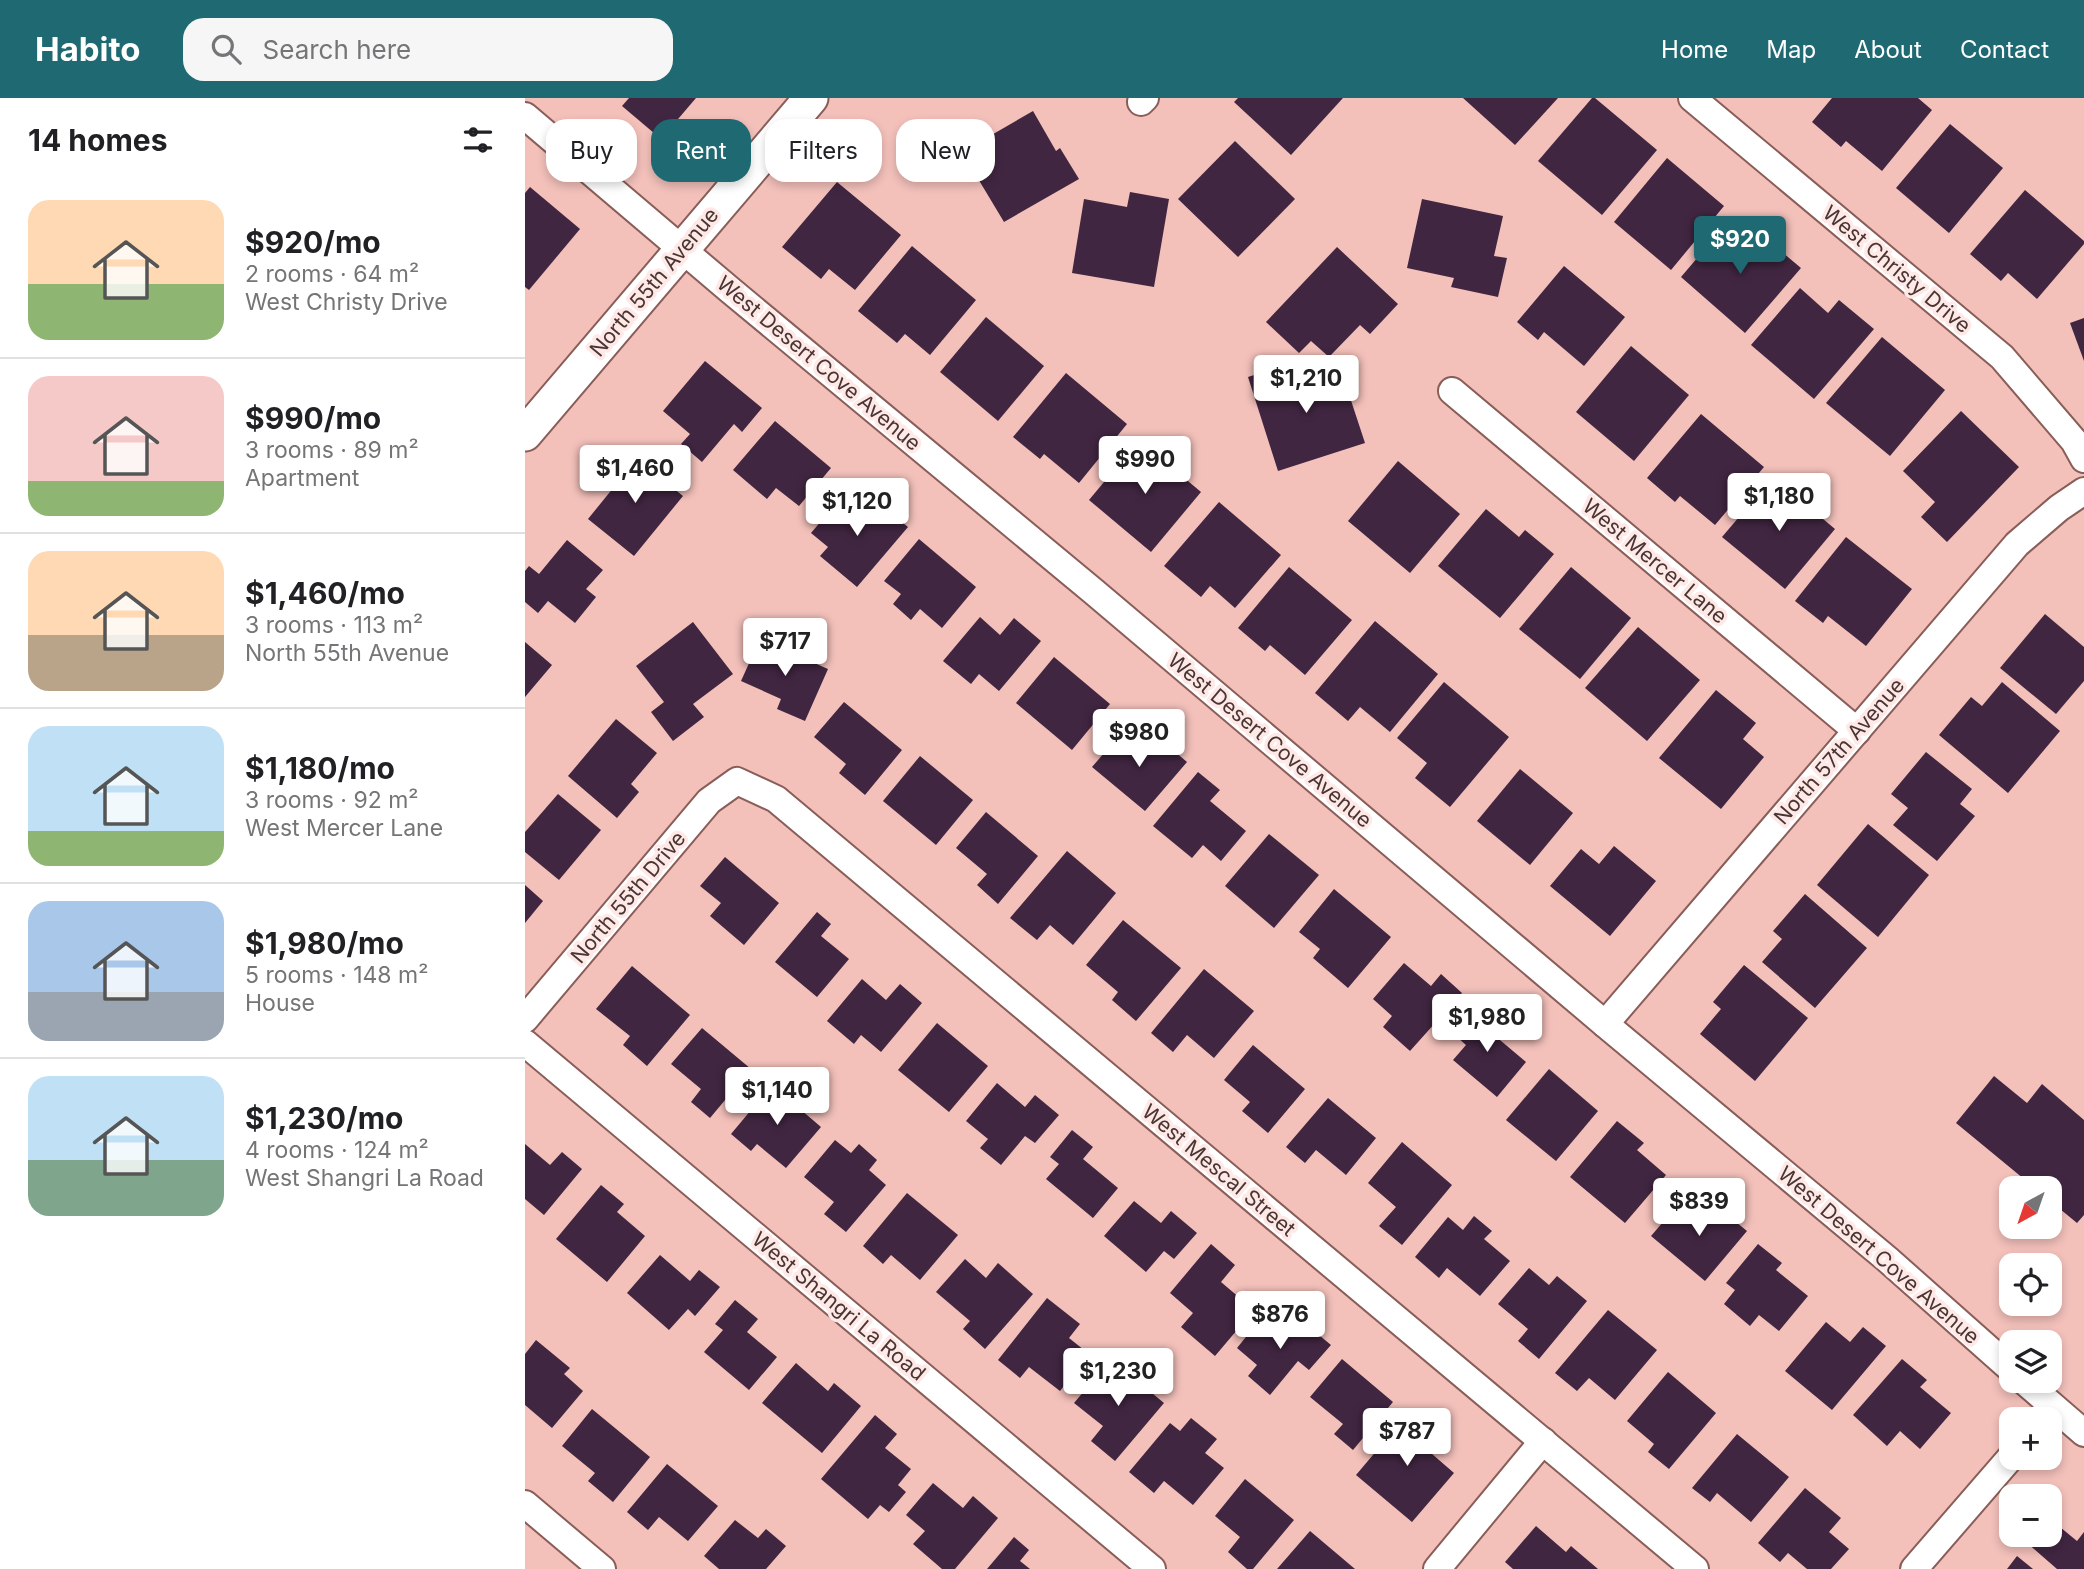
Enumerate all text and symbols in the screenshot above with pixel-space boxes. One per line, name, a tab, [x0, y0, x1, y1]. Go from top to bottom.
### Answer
search box	[183, 18, 673, 81]
text: Habito	[35, 29, 141, 69]
icon: search	[207, 30, 245, 68]
text: Search here	[263, 34, 411, 65]
text: Home	[1661, 35, 1728, 64]
text: Map	[1766, 35, 1816, 64]
text: About	[1854, 35, 1922, 64]
text: Contact	[1960, 35, 2049, 64]
chip: Buy	[546, 119, 637, 182]
chip: Rent	[651, 119, 751, 182]
chip: Filters	[765, 119, 882, 182]
chip: New	[896, 119, 995, 182]
icon: filters	[459, 121, 497, 159]
text: 14 homes	[28, 122, 167, 158]
street label: West Christy Drive	[1818, 200, 1976, 338]
street label: North 55th Avenue	[585, 203, 723, 361]
pin: $920	[1699, 216, 1781, 276]
text: $920/mo	[245, 224, 381, 260]
text: $920	[1710, 225, 1770, 253]
icon: home	[84, 228, 168, 312]
text: 2 rooms · 64 m²	[245, 260, 419, 288]
street label: West Desert Cove Avenue	[712, 270, 926, 456]
text: West Christy Drive	[245, 288, 448, 316]
pin: $1,210	[1249, 356, 1363, 415]
text: $1,210	[1270, 364, 1342, 392]
text: $990/mo	[245, 400, 381, 436]
icon: home	[84, 404, 168, 488]
text: 3 rooms · 89 m²	[245, 436, 419, 464]
pin: $990	[1104, 436, 1186, 496]
text: $990	[1115, 445, 1175, 473]
pin: $1,460	[578, 446, 692, 505]
text: $1,460	[596, 454, 674, 482]
text: Apartment	[245, 464, 359, 492]
pin: $1,180	[1722, 474, 1836, 533]
pin: $1,120	[800, 478, 914, 538]
text: $1,180	[1744, 482, 1814, 510]
text: $1,120	[822, 487, 892, 515]
street label: West Mercer Lane	[1578, 493, 1732, 629]
text: $1,460/mo	[245, 575, 405, 611]
icon: home	[84, 579, 168, 663]
text: 3 rooms · 113 m²	[245, 611, 423, 639]
pin: $717	[744, 618, 826, 678]
text: $717	[759, 627, 811, 655]
text: North 55th Avenue	[245, 639, 449, 667]
street label: West Desert Cove Avenue	[1163, 647, 1377, 833]
street label: North 57th Avenue	[1769, 673, 1909, 829]
pin: $980	[1098, 710, 1180, 769]
text: $980	[1109, 718, 1169, 746]
text: $1,180/mo	[245, 750, 395, 786]
icon: home	[84, 754, 168, 838]
text: 3 rooms · 92 m²	[245, 786, 418, 814]
text: West Mercer Lane	[245, 814, 443, 842]
street label: North 55th Drive	[565, 826, 691, 968]
text: $1,980/mo	[245, 925, 404, 961]
icon: home	[84, 929, 168, 1013]
text: 5 rooms · 148 m²	[245, 961, 428, 989]
text: House	[245, 989, 315, 1017]
pin: $1,980	[1430, 995, 1544, 1054]
text: $1,980	[1448, 1003, 1526, 1031]
pin: $1,140	[720, 1068, 834, 1127]
text: $1,140	[741, 1076, 813, 1104]
street label: West Mescal Street	[1137, 1099, 1301, 1241]
text: $1,230/mo	[245, 1100, 404, 1136]
icon: home	[84, 1104, 168, 1188]
text: 4 rooms · 124 m²	[245, 1136, 429, 1164]
street label: West Desert Cove Avenue	[1773, 1161, 1985, 1349]
text: West Shangri La Road	[245, 1164, 484, 1192]
north arrow	[1999, 1176, 2061, 1239]
map controls	[1999, 1176, 2062, 1547]
pin: $839	[1658, 1178, 1740, 1238]
text: $839	[1669, 1187, 1729, 1215]
street label: West Shangri La Road	[747, 1226, 931, 1386]
button: locate	[1999, 1253, 2062, 1316]
pin: $876	[1239, 1292, 1321, 1351]
text: $876	[1251, 1300, 1309, 1328]
button: layers	[1999, 1330, 2062, 1393]
pin: $1,230	[1061, 1348, 1175, 1408]
text: $1,230	[1079, 1357, 1157, 1385]
button: +	[1999, 1407, 2062, 1470]
pin: $787	[1366, 1408, 1448, 1468]
text: $787	[1379, 1417, 1435, 1445]
button: −	[1999, 1484, 2062, 1547]

